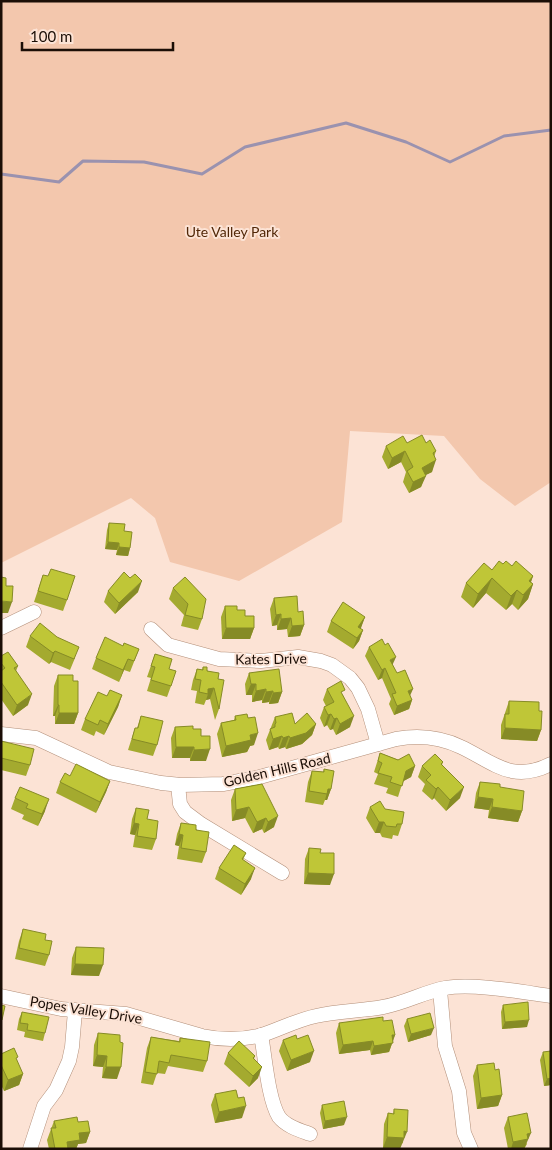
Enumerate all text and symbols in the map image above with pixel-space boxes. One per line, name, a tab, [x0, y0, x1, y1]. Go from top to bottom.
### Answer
scale bar	[22, 20, 174, 52]
text: 100 m	[30, 27, 72, 45]
park label: Ute Valley Park	[186, 223, 279, 240]
street label: Kates Drive	[235, 649, 307, 668]
street label: Golden Hills Road	[222, 749, 332, 790]
street label: Popes Valley Drive	[29, 992, 143, 1027]

